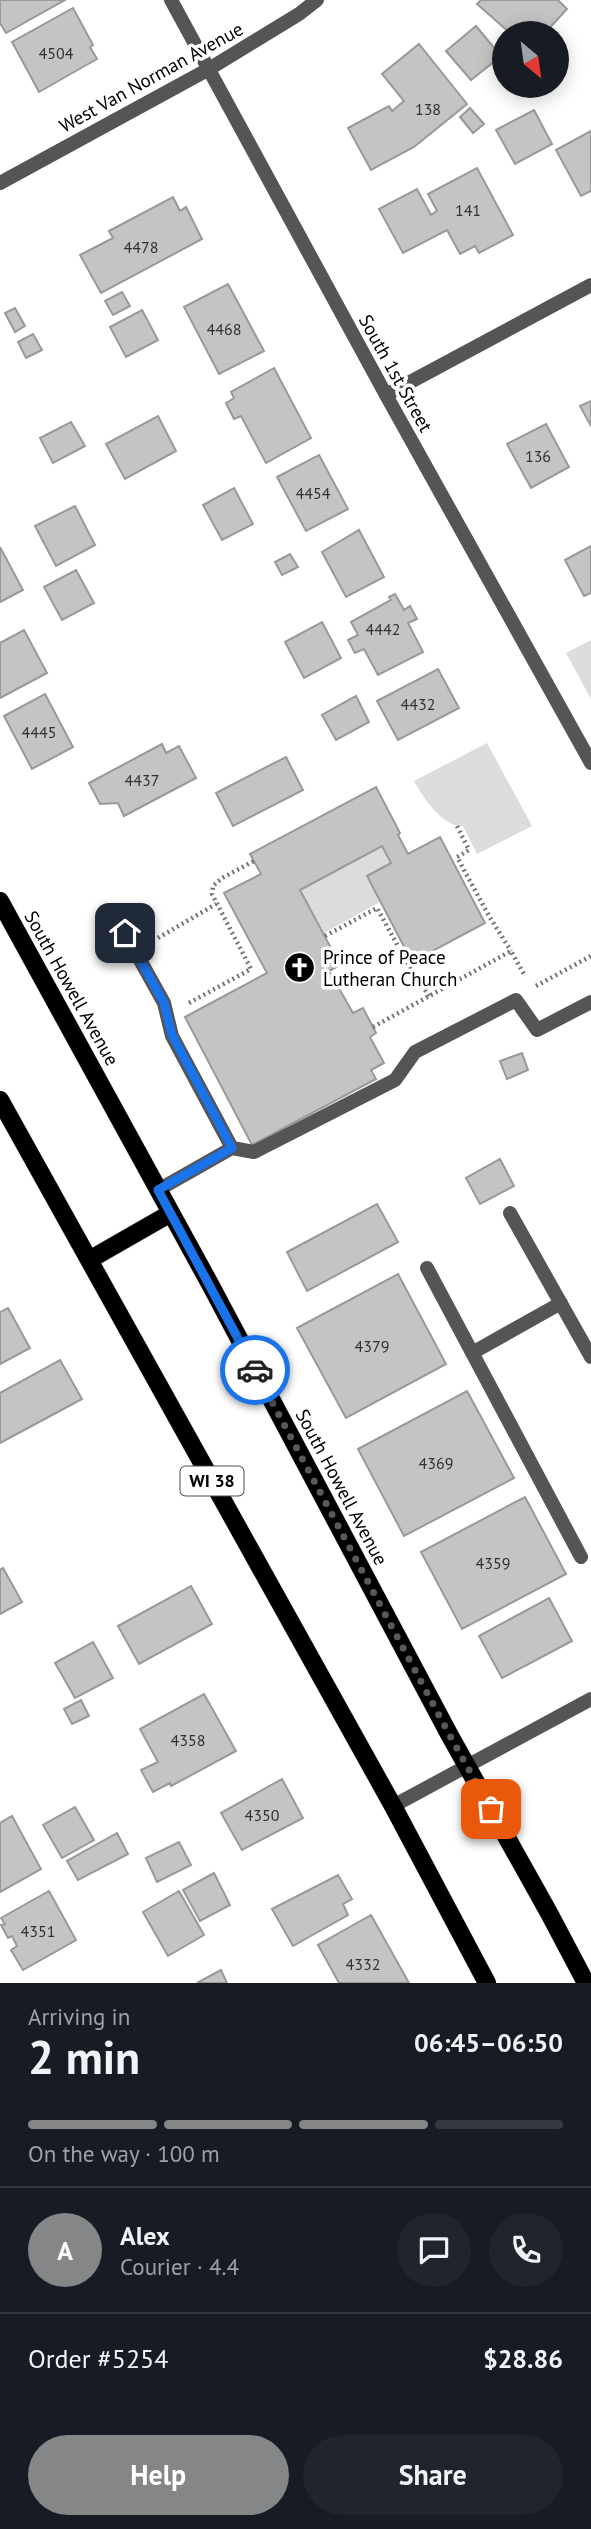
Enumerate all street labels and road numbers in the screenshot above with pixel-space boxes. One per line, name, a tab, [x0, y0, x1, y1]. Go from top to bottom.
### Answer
street label: West Van Norman Avenue	[55, 16, 247, 138]
street label: South 1st Street	[354, 310, 438, 437]
street label: South Howell Avenue	[19, 906, 125, 1070]
street label: South Howell Avenue	[291, 1405, 393, 1569]
road number: WI 38	[180, 1466, 244, 1496]

